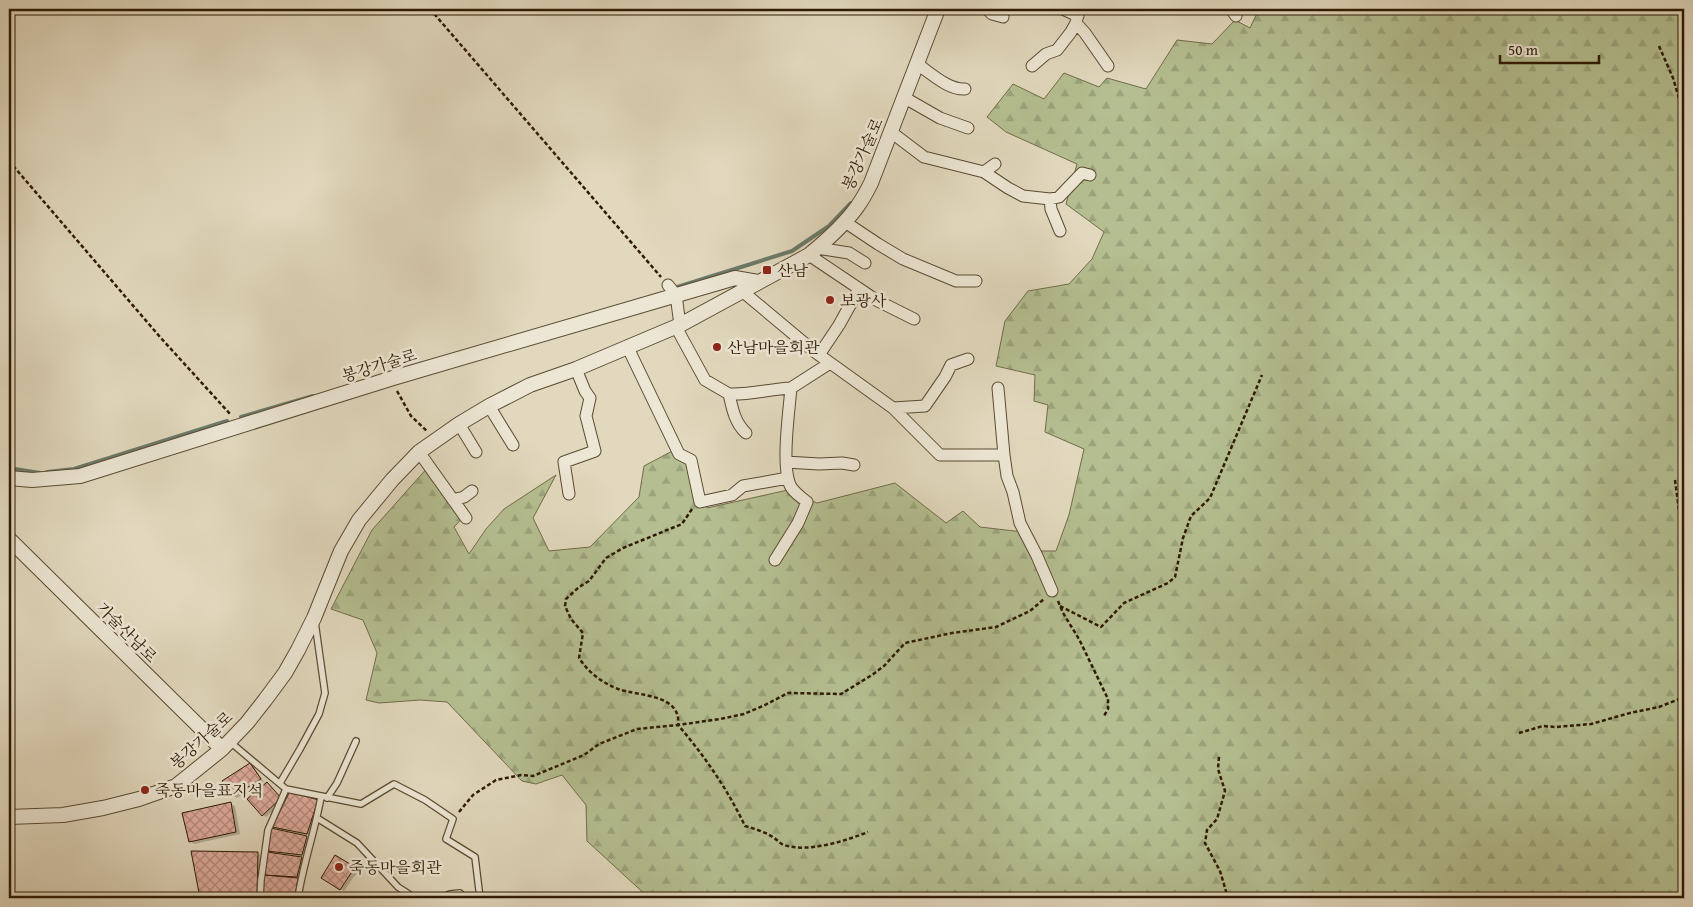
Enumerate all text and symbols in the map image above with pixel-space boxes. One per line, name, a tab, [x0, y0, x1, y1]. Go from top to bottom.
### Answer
scale bar	[1500, 32, 1599, 64]
text: 50 m	[1508, 39, 1539, 60]
street label: 봉강가술로	[835, 113, 889, 194]
place label: 산남	[777, 258, 808, 282]
marker: 산남	[761, 264, 773, 276]
place label: 보광사	[840, 288, 887, 312]
marker: 보광사	[824, 294, 836, 306]
place label: 산남마을회관	[727, 335, 820, 359]
marker: 산남마을회관	[711, 341, 723, 353]
street label: 봉강가술로	[339, 342, 420, 388]
street label: 가술산남로	[91, 596, 163, 668]
street label: 봉강가술로	[164, 705, 238, 775]
place label: 죽동마을표지석	[155, 778, 263, 802]
marker: 죽동마을표지석	[139, 784, 151, 796]
place label: 죽동마을회관	[349, 855, 442, 879]
marker: 죽동마을회관	[333, 861, 345, 873]

